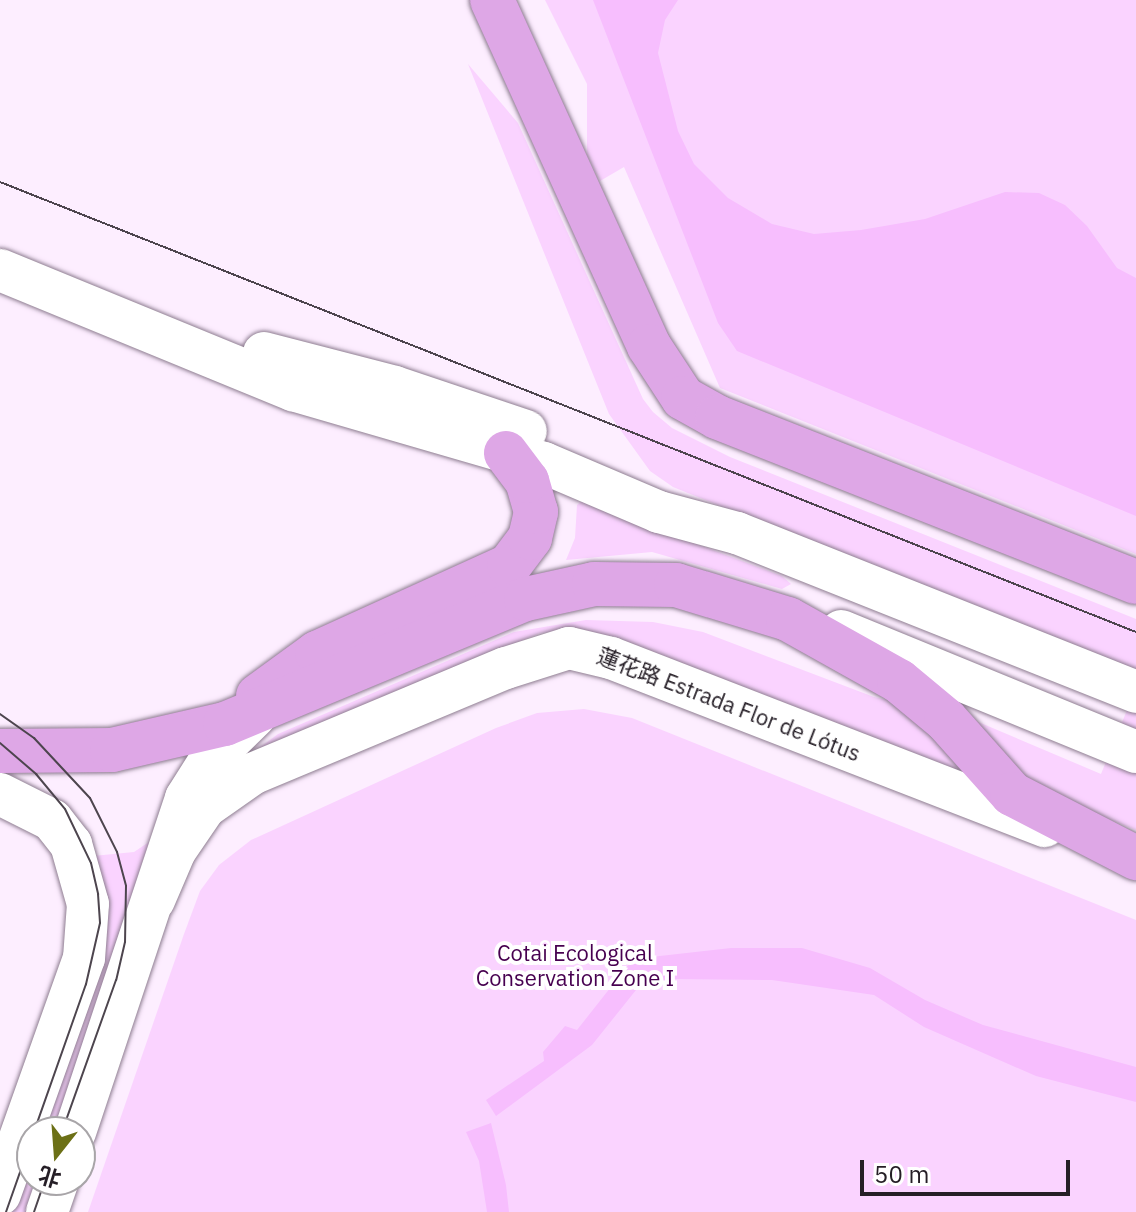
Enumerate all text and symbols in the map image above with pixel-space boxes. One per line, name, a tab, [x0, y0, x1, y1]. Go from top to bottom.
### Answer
street label: 蓮花路 Estrada Flor de Lótus	[594, 642, 864, 766]
park label: Cotai Ecological Conservation Zone I	[476, 939, 674, 990]
north arrow	[16, 1116, 96, 1196]
scale bar	[864, 1144, 1074, 1194]
text: 50 m	[874, 1158, 929, 1190]
text: 北	[35, 1160, 64, 1195]

